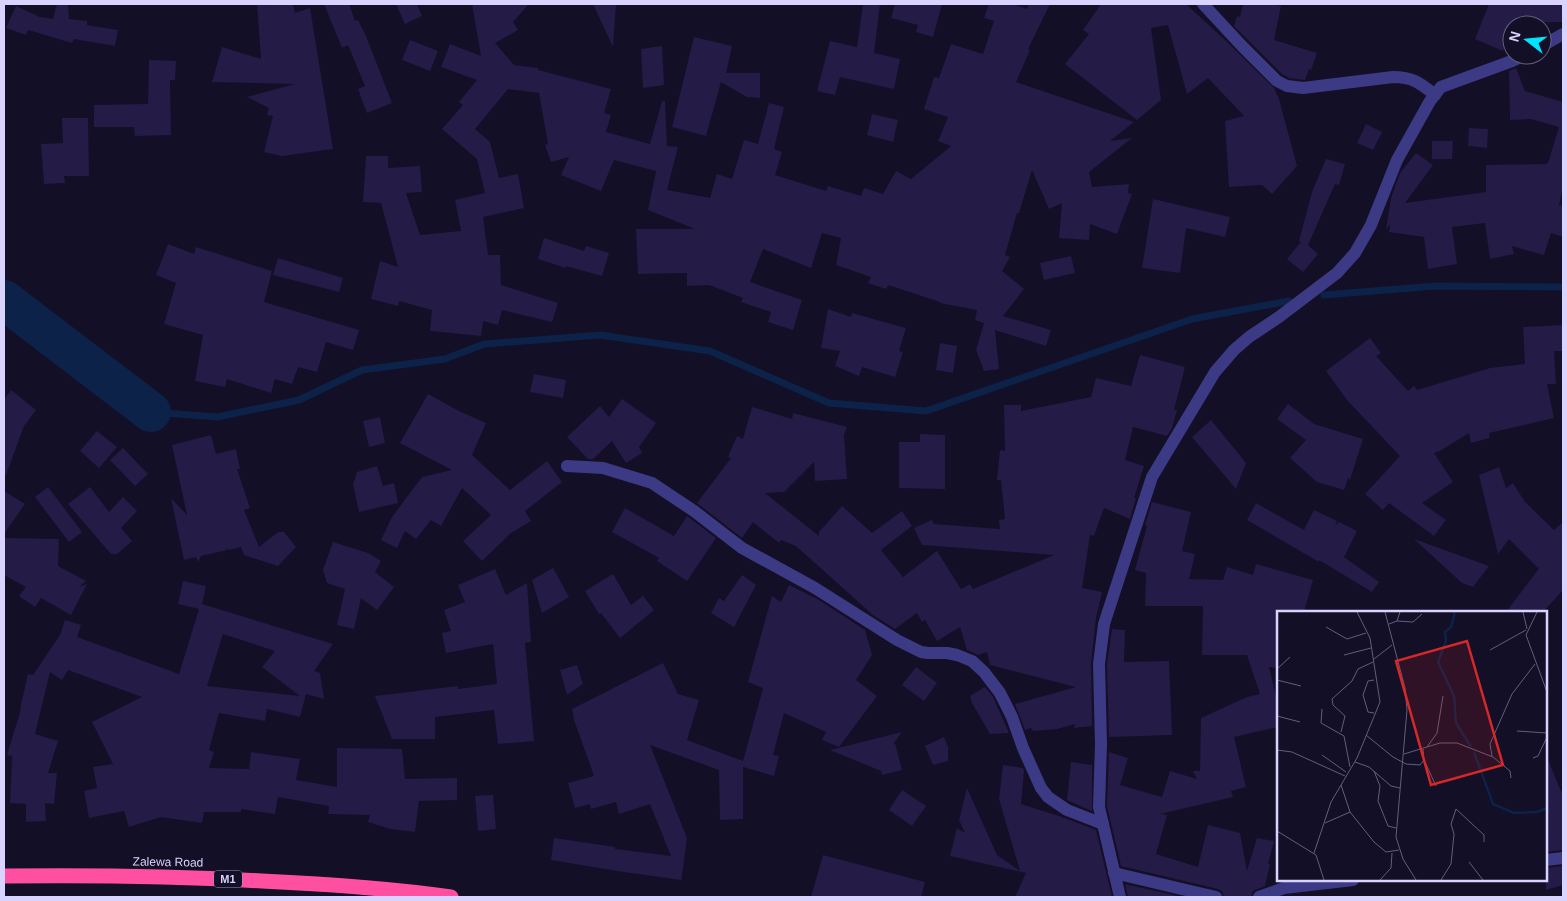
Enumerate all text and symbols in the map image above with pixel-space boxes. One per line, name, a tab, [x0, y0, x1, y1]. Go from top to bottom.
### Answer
north arrow	[1502, 15, 1552, 65]
text: N	[1505, 29, 1524, 43]
inset map	[1277, 611, 1547, 881]
street label: Zalewa Road	[133, 854, 203, 870]
road number: M1	[214, 871, 242, 888]

